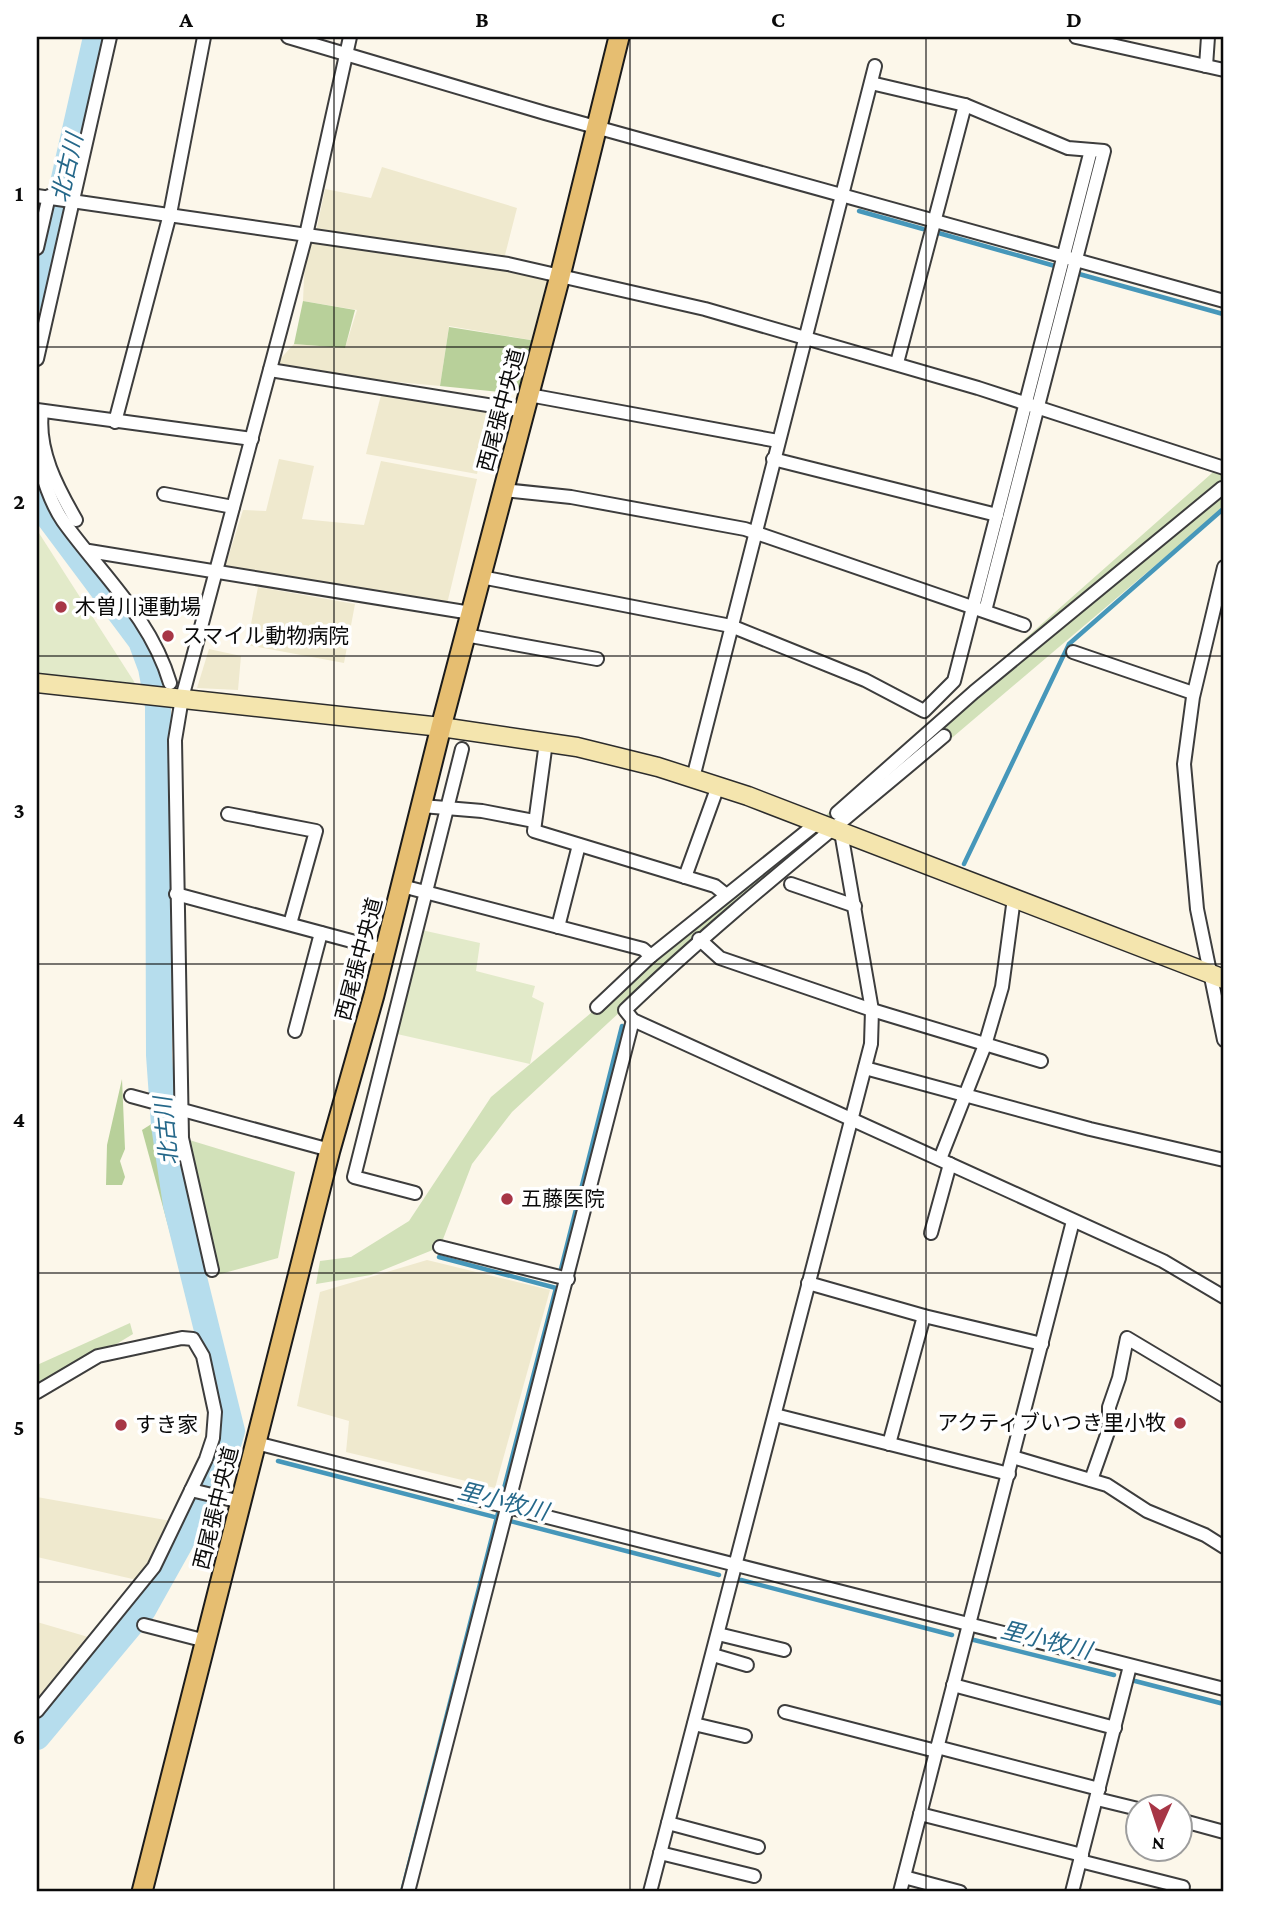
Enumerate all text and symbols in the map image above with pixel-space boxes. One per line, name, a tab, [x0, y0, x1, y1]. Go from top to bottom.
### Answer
text: A	[178, 6, 193, 32]
text: B	[475, 6, 489, 32]
text: C	[771, 6, 785, 32]
text: D	[1066, 6, 1082, 32]
water label: 北古川	[47, 129, 88, 205]
text: 1	[15, 180, 24, 206]
street label: 西尾張中央道	[473, 346, 529, 474]
text: 2	[13, 488, 25, 514]
place label: 木曽川運動場	[75, 595, 201, 619]
marker: 木曽川運動場	[53, 599, 69, 615]
place label: スマイル動物病院	[182, 624, 349, 648]
marker: スマイル動物病院	[160, 628, 176, 644]
text: 3	[13, 797, 25, 823]
street label: 西尾張中央道	[331, 895, 387, 1023]
water label: 北古川	[149, 1092, 183, 1167]
text: 4	[13, 1106, 25, 1132]
place label: 五藤医院	[521, 1187, 605, 1211]
marker: 五藤医院	[499, 1191, 515, 1207]
place label: アクティブいつき里小牧	[937, 1411, 1166, 1435]
place label: すき家	[135, 1413, 198, 1437]
text: 5	[13, 1414, 25, 1440]
marker: アクティブいつき里小牧	[1172, 1415, 1188, 1431]
marker: すき家	[113, 1417, 129, 1433]
street label: 西尾張中央道	[189, 1444, 243, 1572]
water label: 里小牧川	[455, 1477, 554, 1525]
water label: 里小牧川	[998, 1616, 1097, 1664]
text: 6	[13, 1723, 25, 1749]
north arrow	[1124, 1792, 1194, 1862]
text: N	[1151, 1834, 1165, 1855]

